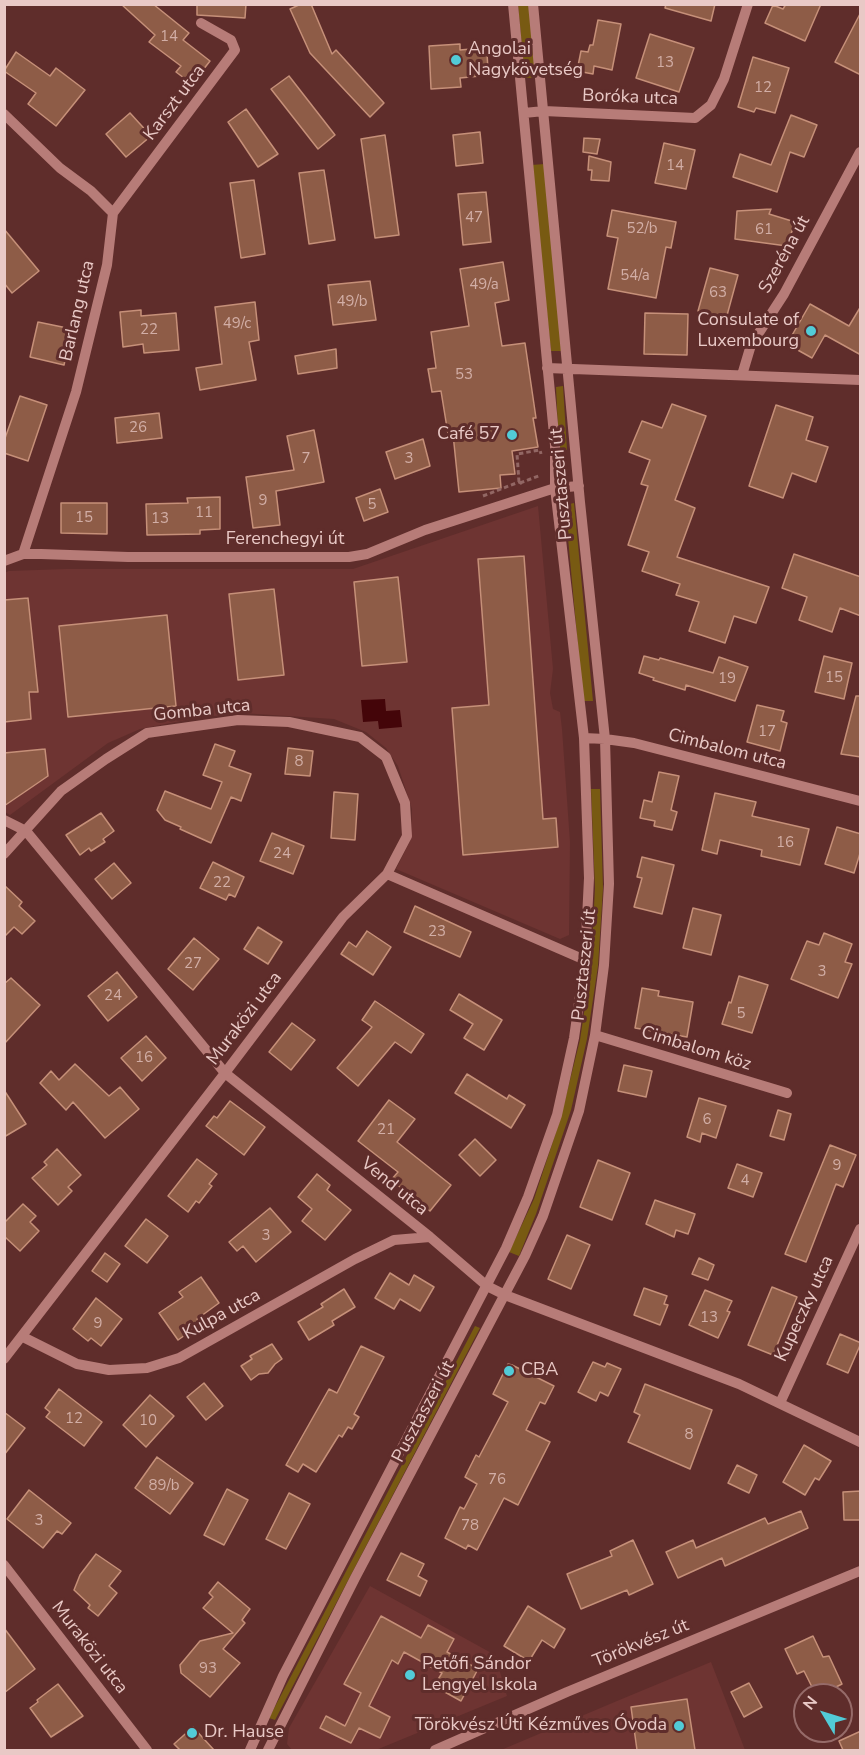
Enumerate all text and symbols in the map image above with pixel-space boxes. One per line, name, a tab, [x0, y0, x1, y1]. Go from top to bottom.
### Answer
house number: 14	[160, 28, 178, 46]
place label: Angolai Nagykövetség	[468, 39, 583, 82]
marker: Angolai Nagykövetség	[449, 53, 463, 67]
house number: 13	[656, 54, 674, 72]
street label: Karszt utca	[140, 61, 210, 145]
house number: 12	[754, 79, 772, 97]
street label: Boróka utca	[582, 86, 678, 110]
house number: 14	[666, 157, 684, 175]
house number: 47	[465, 209, 483, 227]
street label: Szeréna út	[755, 212, 815, 298]
house number: 52/b	[627, 220, 657, 238]
house number: 61	[755, 221, 773, 239]
street label: Barlang utca	[56, 259, 100, 363]
house number: 54/a	[620, 267, 650, 285]
house number: 49/a	[469, 276, 499, 294]
house number: 63	[709, 284, 727, 302]
house number: 49/b	[337, 293, 367, 311]
place label: Consulate of Luxembourg	[697, 310, 799, 352]
house number: 49/c	[223, 315, 251, 333]
house number: 22	[140, 321, 158, 339]
marker: Consulate of Luxembourg	[804, 324, 818, 338]
house number: 53	[455, 366, 473, 384]
house number: 26	[129, 419, 147, 437]
place label: Café 57	[437, 424, 500, 446]
street label: Pusztaszeri út	[546, 427, 578, 541]
marker: Café 57	[505, 428, 519, 442]
house number: 7	[302, 450, 310, 468]
house number: 3	[405, 450, 413, 468]
house number: 9	[259, 492, 267, 510]
house number: 5	[368, 496, 376, 514]
house number: 11	[195, 504, 213, 522]
house number: 15	[75, 509, 93, 527]
house number: 13	[151, 510, 169, 528]
street label: Ferenchegyi út	[226, 529, 344, 551]
house number: 15	[825, 669, 843, 687]
house number: 19	[718, 670, 736, 688]
street label: Gomba utca	[153, 695, 251, 727]
house number: 17	[758, 723, 776, 741]
street label: Cimbalom utca	[666, 725, 788, 775]
house number: 8	[295, 753, 303, 771]
house number: 16	[776, 834, 794, 852]
house number: 24	[273, 845, 291, 863]
house number: 22	[213, 874, 231, 892]
street label: Pusztaszeri út	[568, 908, 602, 1022]
house number: 23	[428, 923, 446, 941]
house number: 27	[184, 955, 202, 973]
house number: 3	[818, 963, 826, 981]
street label: Muraközi utca	[203, 968, 287, 1070]
house number: 24	[104, 987, 122, 1005]
house number: 5	[737, 1005, 745, 1023]
street label: Cimbalom köz	[638, 1022, 754, 1076]
house number: 16	[135, 1049, 153, 1067]
house number: 6	[703, 1111, 711, 1129]
house number: 21	[377, 1121, 395, 1139]
street label: Vend utca	[356, 1153, 432, 1221]
house number: 9	[833, 1157, 841, 1175]
house number: 4	[741, 1172, 749, 1190]
house number: 3	[262, 1227, 270, 1245]
street label: Kupeczky utca	[771, 1253, 839, 1365]
street label: Kulpa utca	[179, 1285, 265, 1345]
house number: 13	[700, 1309, 718, 1327]
house number: 9	[94, 1315, 102, 1333]
street label: Pusztaszeri út	[388, 1357, 460, 1467]
place label: CBA	[521, 1360, 558, 1382]
marker: CBA	[502, 1364, 516, 1378]
house number: 12	[65, 1410, 83, 1428]
house number: 10	[139, 1412, 157, 1430]
house number: 8	[685, 1426, 693, 1444]
house number: 76	[488, 1471, 506, 1489]
house number: 89/b	[149, 1477, 179, 1495]
house number: 3	[35, 1512, 43, 1530]
house number: 78	[461, 1517, 479, 1535]
street label: Muraközi utca	[46, 1598, 132, 1698]
street label: Törökvész út	[590, 1615, 692, 1673]
place label: Petőfi Sándor Lengyel Iskola	[422, 1654, 538, 1696]
house number: 93	[199, 1660, 217, 1678]
marker: Petőfi Sándor Lengyel Iskola	[403, 1668, 417, 1682]
north arrow	[793, 1683, 853, 1743]
text: N	[798, 1692, 823, 1715]
place label: Törökvész Úti Kézműves Óvoda	[415, 1715, 667, 1737]
marker: Törökvész Úti Kézműves Óvoda	[672, 1719, 686, 1733]
place label: Dr. Hause	[204, 1722, 284, 1744]
marker: Dr. Hause	[185, 1726, 199, 1740]

